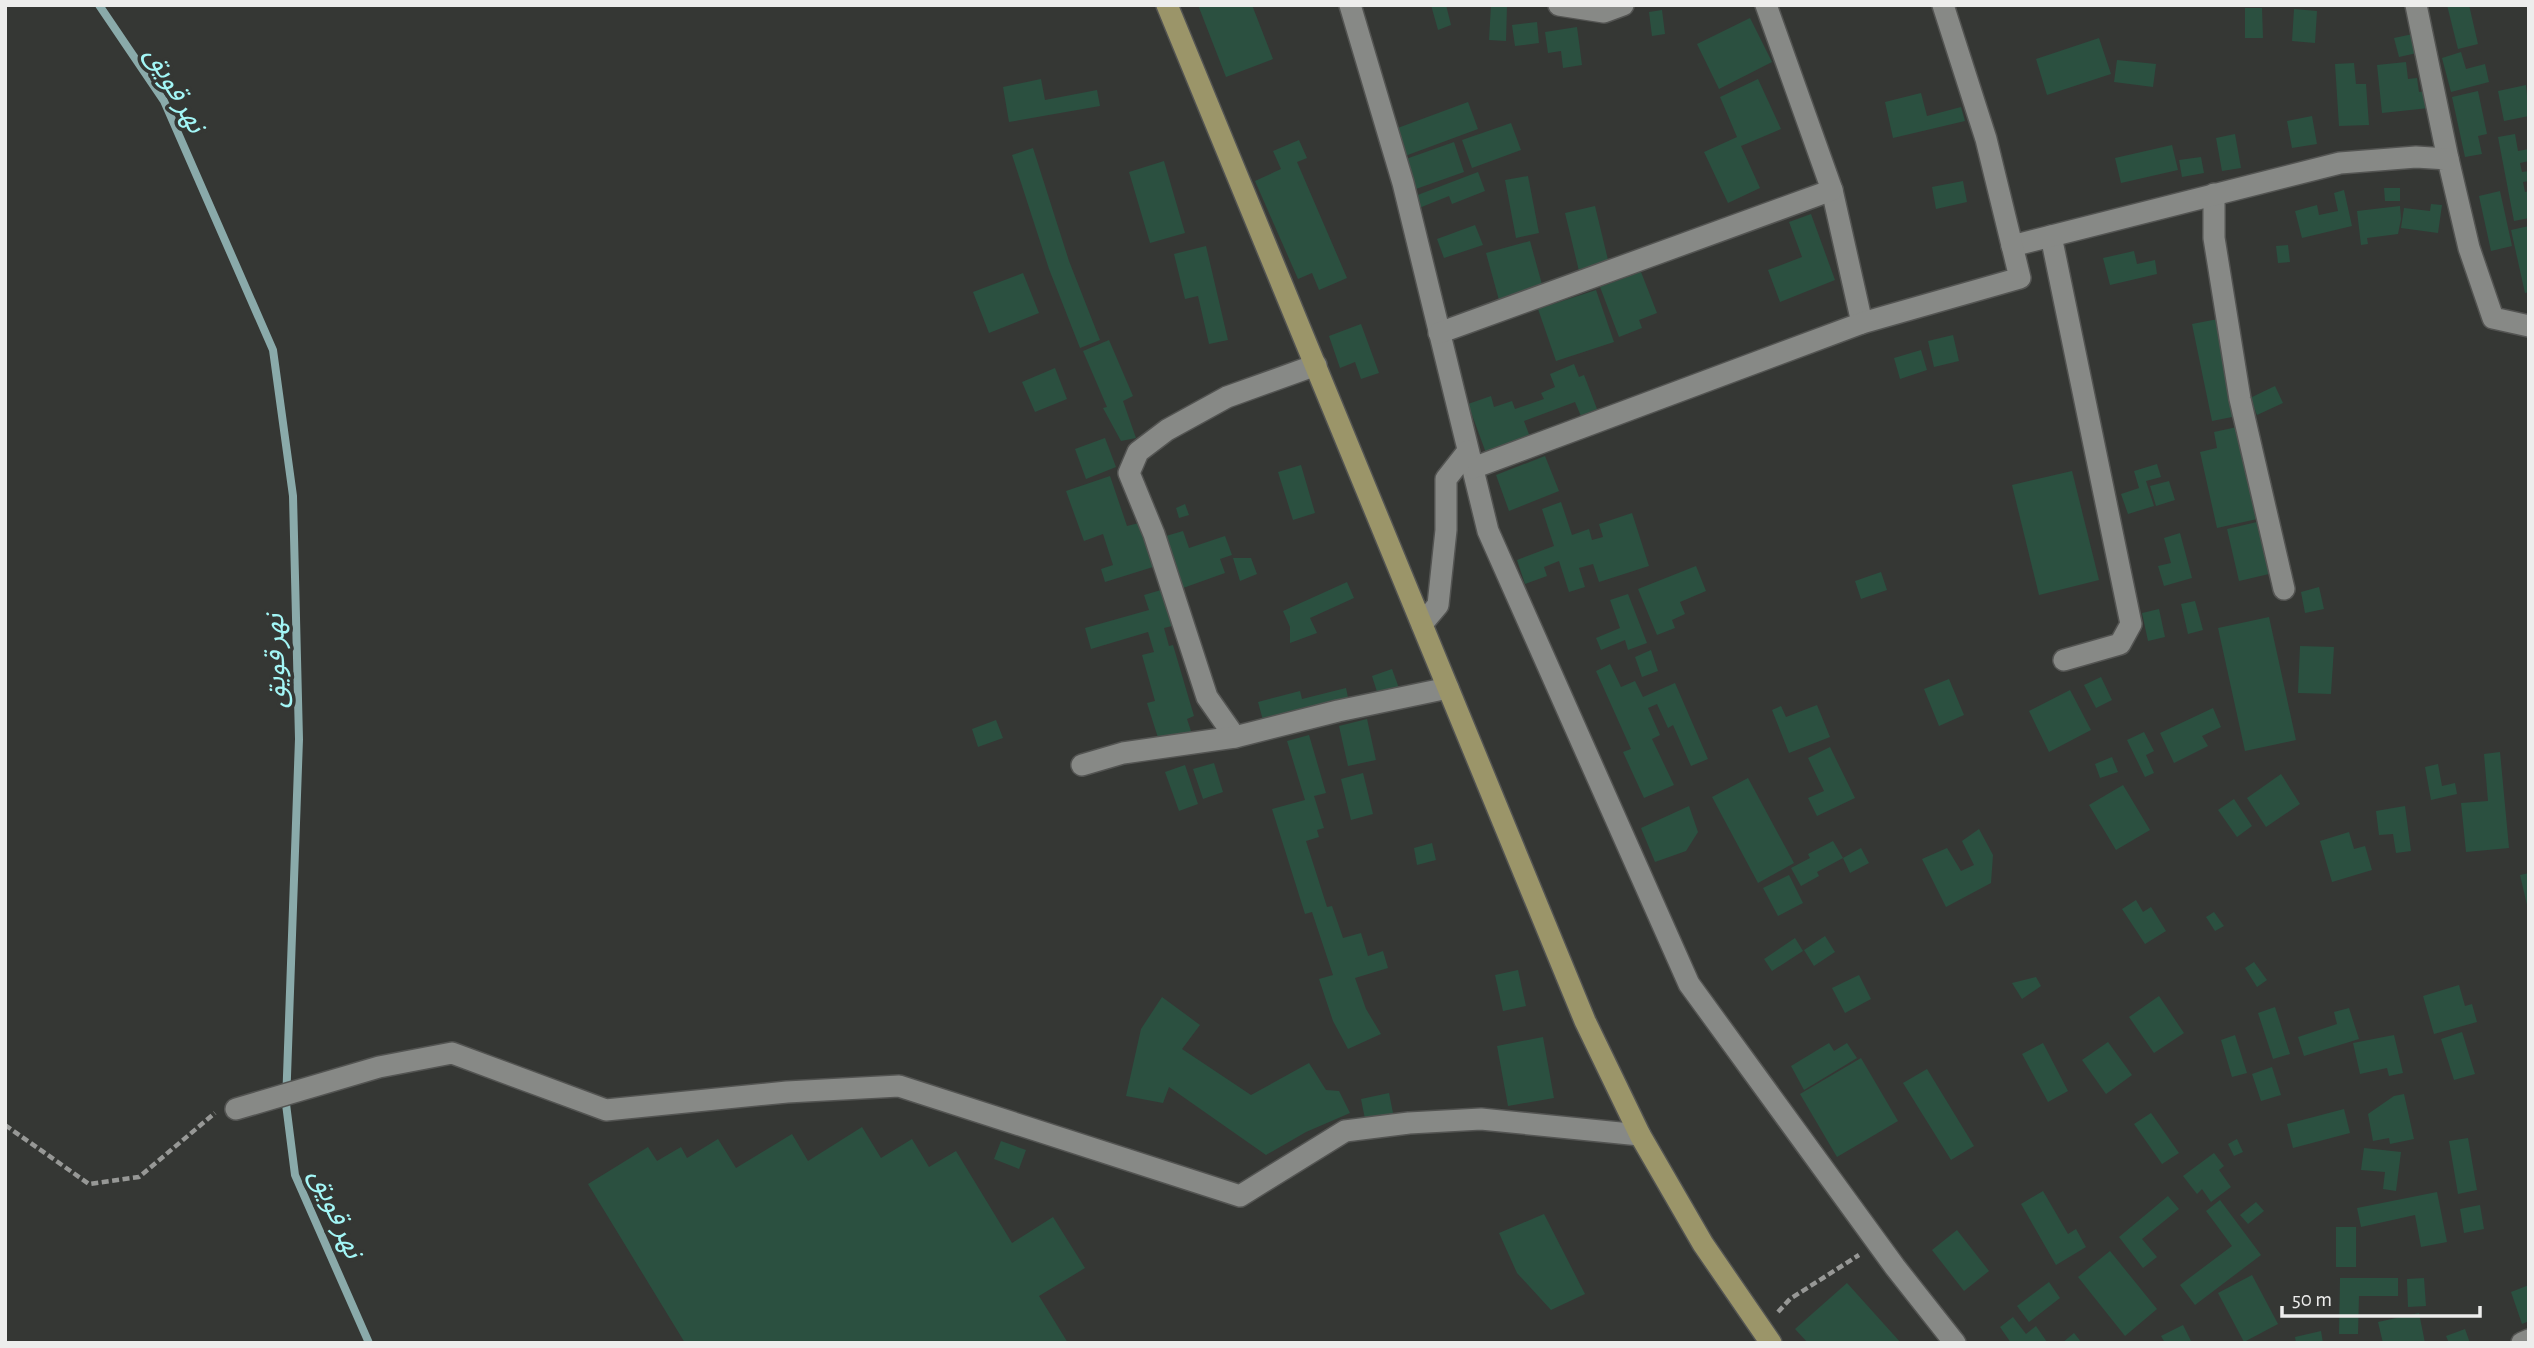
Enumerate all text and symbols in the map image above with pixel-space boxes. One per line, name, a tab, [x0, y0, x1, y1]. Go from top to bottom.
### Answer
water label: نهر قويق	[139, 42, 211, 140]
water label: نهر قويق	[261, 612, 293, 708]
water label: نهر قويق	[303, 1165, 368, 1265]
scale bar	[2282, 1274, 2480, 1318]
text: 50 m	[2292, 1289, 2332, 1310]

